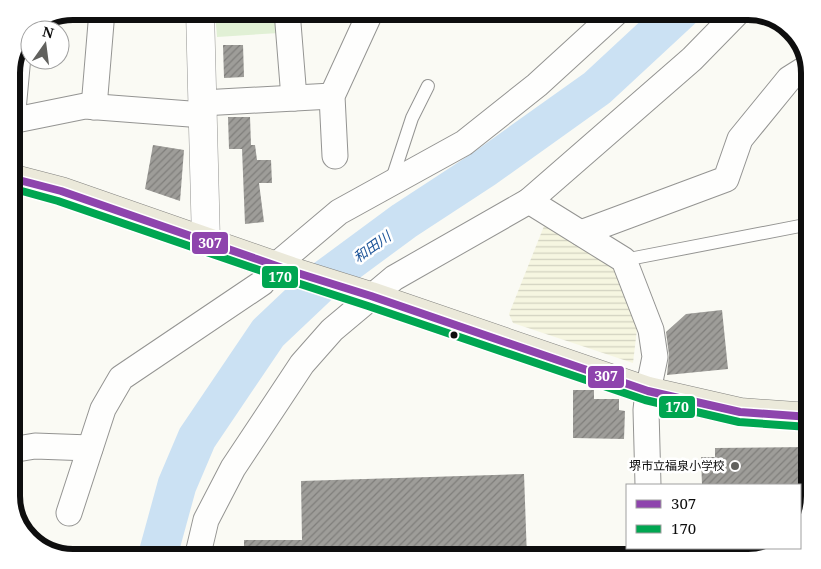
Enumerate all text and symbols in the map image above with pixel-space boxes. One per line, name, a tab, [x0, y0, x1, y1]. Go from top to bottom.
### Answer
north arrow	[20, 20, 70, 70]
text: N	[41, 21, 56, 42]
water label: 和田川	[349, 226, 396, 266]
line badge: 307	[191, 231, 229, 255]
text: 307	[198, 233, 222, 252]
line badge: 170	[261, 265, 299, 289]
text: 170	[268, 267, 292, 286]
unlabelled marker	[449, 330, 459, 340]
line badge: 307	[587, 365, 625, 389]
text: 307	[594, 366, 618, 385]
line badge: 170	[658, 395, 696, 419]
text: 170	[665, 397, 689, 416]
place label: 堺市立福泉小学校	[629, 457, 725, 474]
marker: 堺市立福泉小学校	[729, 460, 741, 472]
legend	[626, 484, 801, 549]
text: 307	[671, 493, 696, 513]
text: 170	[671, 518, 696, 538]

